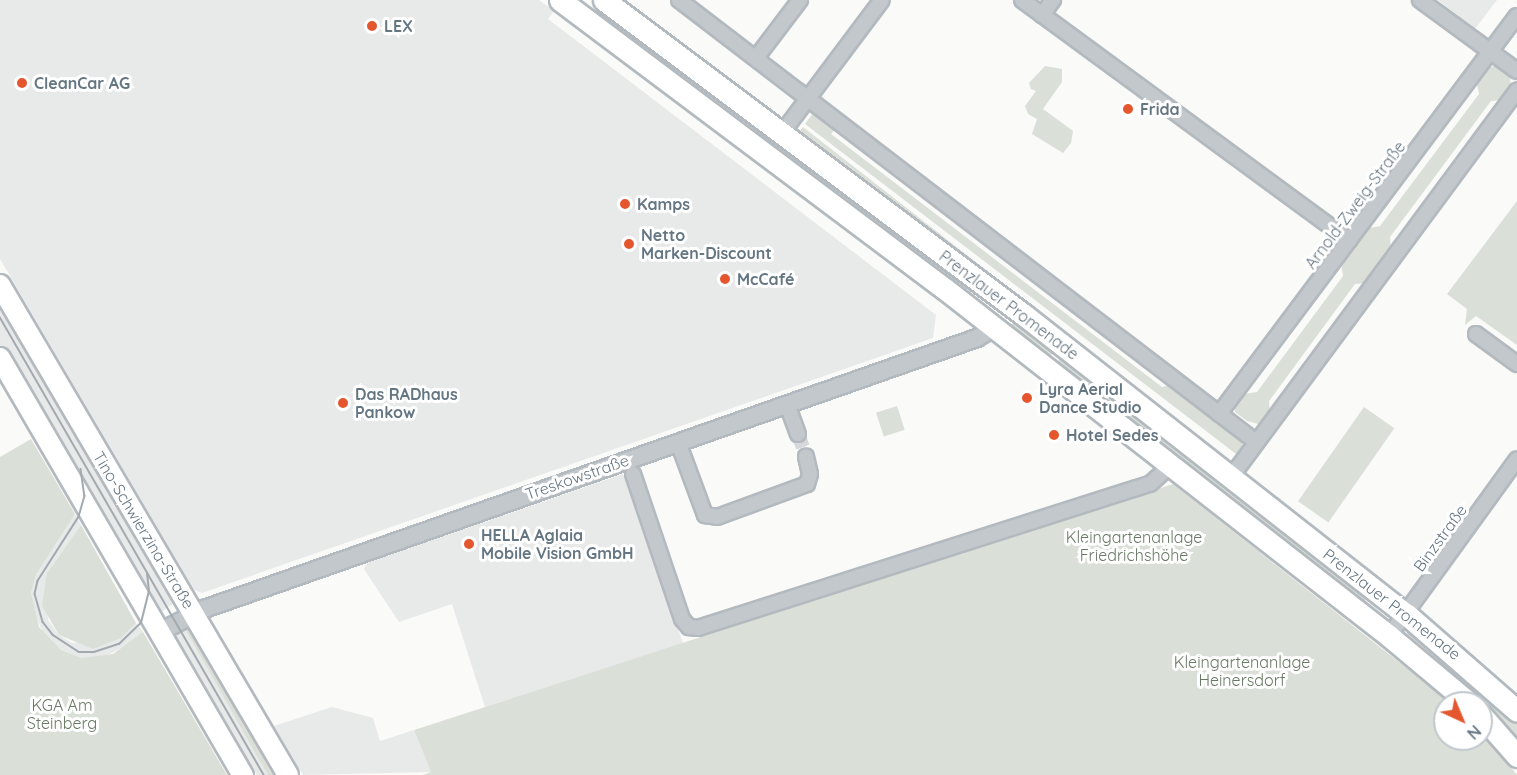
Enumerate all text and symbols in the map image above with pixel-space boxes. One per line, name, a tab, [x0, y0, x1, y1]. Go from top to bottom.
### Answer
place label: LEX	[384, 16, 413, 36]
marker: LEX	[365, 19, 379, 33]
place label: CleanCar AG	[34, 73, 130, 93]
marker: CleanCar AG	[15, 76, 29, 90]
place label: Frida	[1140, 99, 1180, 119]
marker: Frida	[1121, 102, 1135, 116]
street label: Arnold-Zweig-Straße	[1301, 137, 1409, 273]
place label: Kamps	[637, 194, 690, 214]
marker: Kamps	[618, 197, 632, 211]
place label: Netto Marken-Discount	[641, 225, 772, 263]
marker: Netto Marken-Discount	[622, 237, 636, 251]
street label: Prenzlauer Promenade	[936, 246, 1082, 364]
place label: McCafé	[737, 269, 794, 289]
marker: McCafé	[718, 272, 732, 286]
place label: Lyra Aerial Dance Studio	[1039, 379, 1142, 417]
place label: Das RADhaus Pankow	[355, 384, 458, 422]
marker: Lyra Aerial Dance Studio	[1020, 391, 1034, 405]
marker: Das RADhaus Pankow	[336, 396, 350, 410]
place label: Hotel Sedes	[1066, 425, 1158, 445]
marker: Hotel Sedes	[1047, 428, 1061, 442]
street label: Tino-Schwierzina-Straße	[89, 448, 199, 612]
street label: Treskowstraße	[523, 450, 631, 504]
street label: Binzstraße	[1409, 501, 1471, 575]
place label: HELLA Aglaia Mobile Vision GmbH	[481, 525, 634, 563]
park label: Kleingartenanlage Friedrichshöhe	[1066, 527, 1202, 565]
marker: HELLA Aglaia Mobile Vision GmbH	[462, 537, 476, 551]
street label: Prenzlauer Promenade	[1319, 544, 1465, 664]
park label: Kleingartenanlage Heinersdorf	[1174, 652, 1310, 690]
north arrow	[1433, 691, 1493, 751]
park label: KGA Am Steinberg	[27, 695, 97, 733]
text: N	[1463, 721, 1485, 744]

